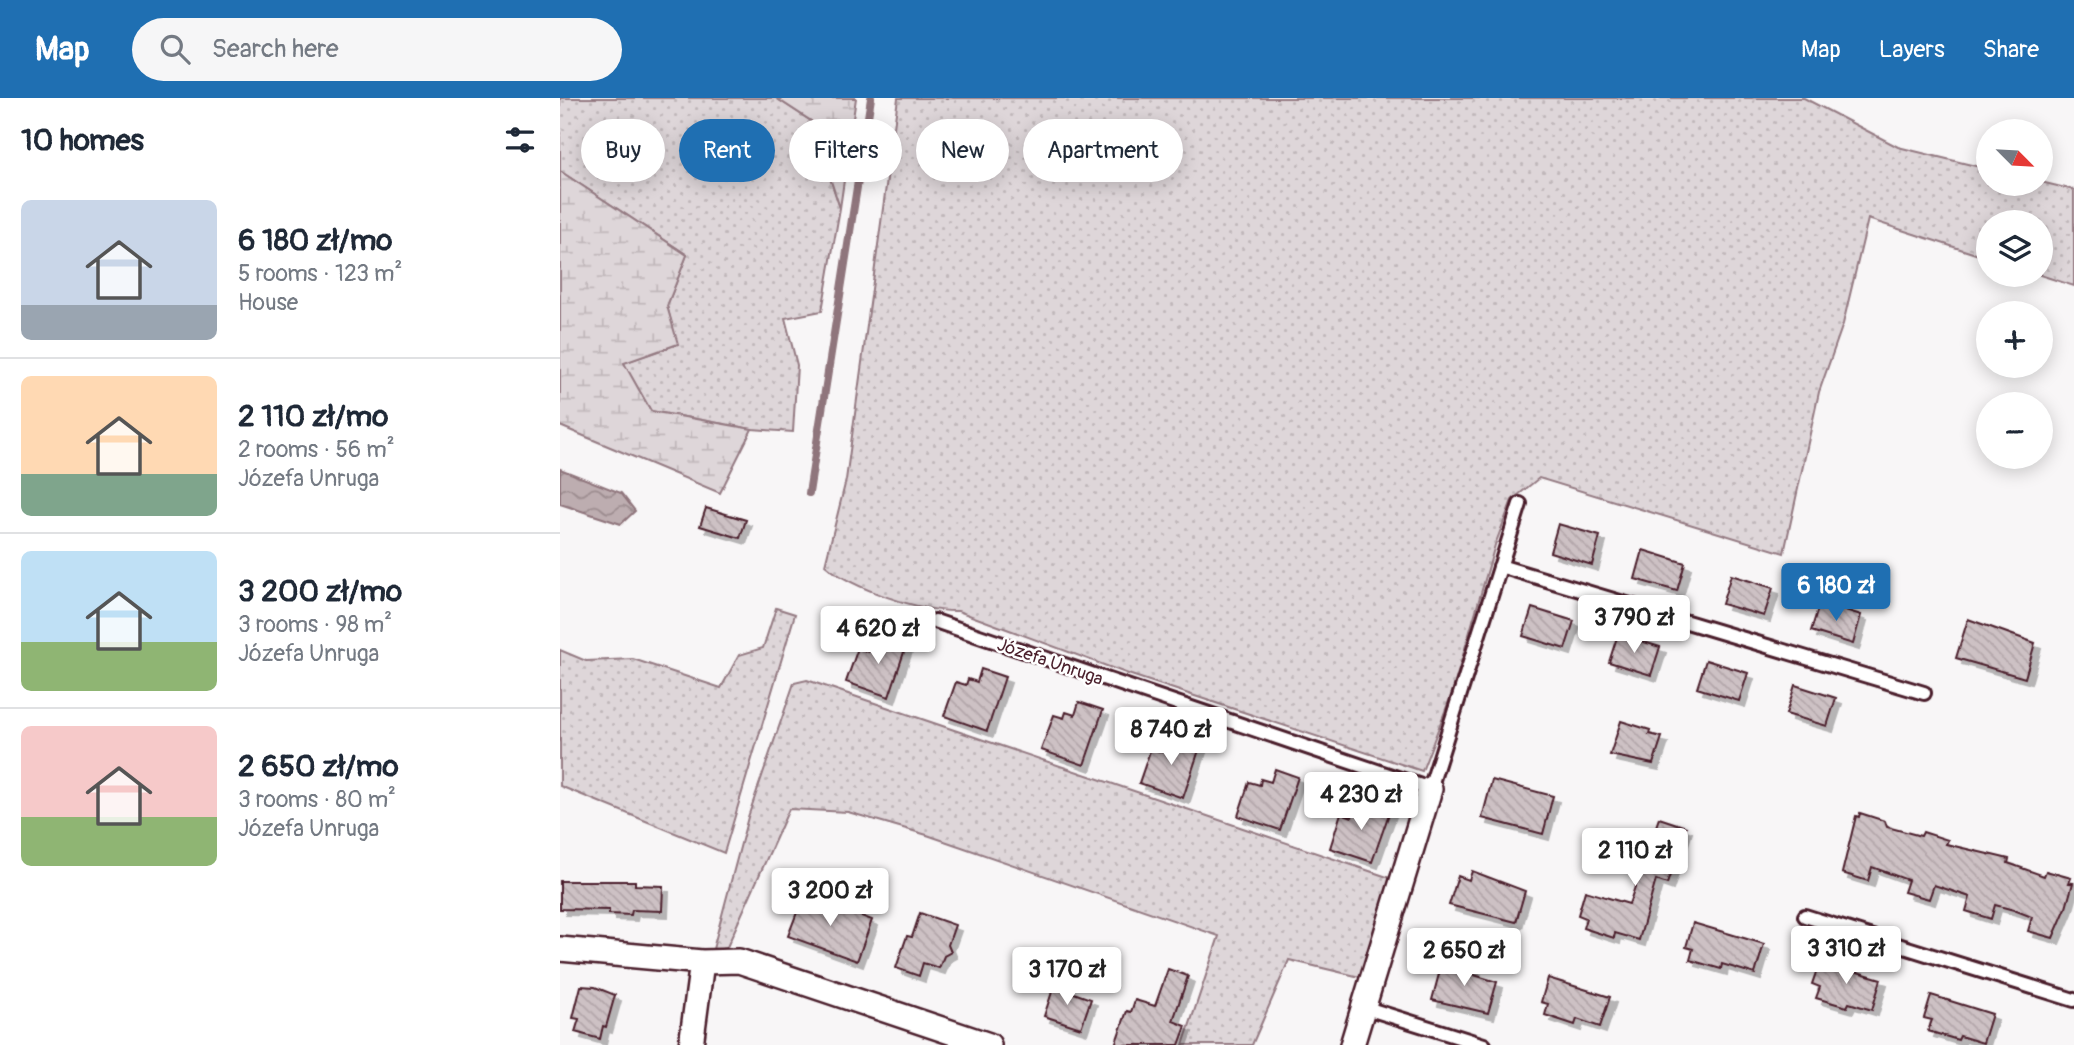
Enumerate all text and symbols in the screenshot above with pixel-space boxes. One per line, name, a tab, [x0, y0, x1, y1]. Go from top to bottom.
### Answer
search box	[132, 18, 622, 81]
text: Map	[35, 29, 90, 70]
icon: search	[156, 30, 194, 68]
text: Search here	[212, 33, 339, 65]
text: Map	[1801, 35, 1841, 64]
text: Layers	[1879, 35, 1945, 64]
text: Share	[1983, 35, 2039, 64]
chip: Buy	[581, 119, 665, 182]
chip: Rent	[679, 119, 775, 182]
chip: Filters	[789, 119, 902, 182]
chip: New	[916, 119, 1009, 182]
chip: Apartment	[1023, 119, 1183, 182]
north arrow	[1976, 119, 2053, 196]
map controls	[1976, 119, 2053, 469]
icon: filters	[501, 121, 539, 159]
text: 10 homes	[21, 122, 144, 159]
button: layers	[1976, 210, 2053, 287]
text: 6 180 zł/mo	[238, 222, 392, 259]
icon: home	[77, 228, 161, 312]
text: 5 rooms · 123 m²	[238, 259, 402, 288]
text: House	[238, 288, 298, 317]
button: +	[1976, 301, 2053, 378]
button: −	[1976, 392, 2053, 469]
text: 2 110 zł/mo	[238, 398, 388, 435]
icon: home	[77, 404, 161, 488]
text: 2 rooms · 56 m²	[238, 435, 395, 464]
text: Józefa Unruga	[238, 464, 379, 493]
pin: 6 180 zł	[1764, 564, 1908, 623]
text: 6 180 zł	[1797, 571, 1875, 600]
text: 3 200 zł/mo	[238, 573, 402, 610]
icon: home	[77, 579, 161, 663]
pin: 3 790 zł	[1562, 596, 1706, 655]
text: 3 790 zł	[1594, 603, 1674, 632]
pin: 4 620 zł	[806, 606, 950, 666]
text: 3 rooms · 98 m²	[238, 610, 392, 639]
text: 4 620 zł	[837, 614, 919, 643]
street label: Józefa Unruga	[994, 633, 1106, 691]
text: Józefa Unruga	[238, 639, 379, 668]
pin: 8 740 zł	[1099, 708, 1243, 767]
text: 8 740 zł	[1131, 715, 1211, 744]
text: 2 650 zł/mo	[238, 748, 399, 785]
icon: home	[77, 754, 161, 838]
pin: 4 230 zł	[1289, 772, 1433, 832]
text: 4 230 zł	[1320, 780, 1402, 809]
text: 3 rooms · 80 m²	[238, 785, 396, 814]
text: Józefa Unruga	[238, 814, 379, 843]
pin: 2 110 zł	[1563, 828, 1707, 888]
text: 2 110 zł	[1598, 836, 1672, 865]
pin: 3 200 zł	[758, 868, 902, 928]
text: 3 200 zł	[788, 876, 872, 905]
pin: 3 310 zł	[1774, 926, 1918, 986]
pin: 2 650 zł	[1392, 928, 1536, 988]
text: 3 310 zł	[1807, 934, 1885, 963]
text: 2 650 zł	[1423, 936, 1505, 965]
pin: 3 170 zł	[995, 948, 1139, 1007]
text: 3 170 zł	[1028, 955, 1106, 984]

